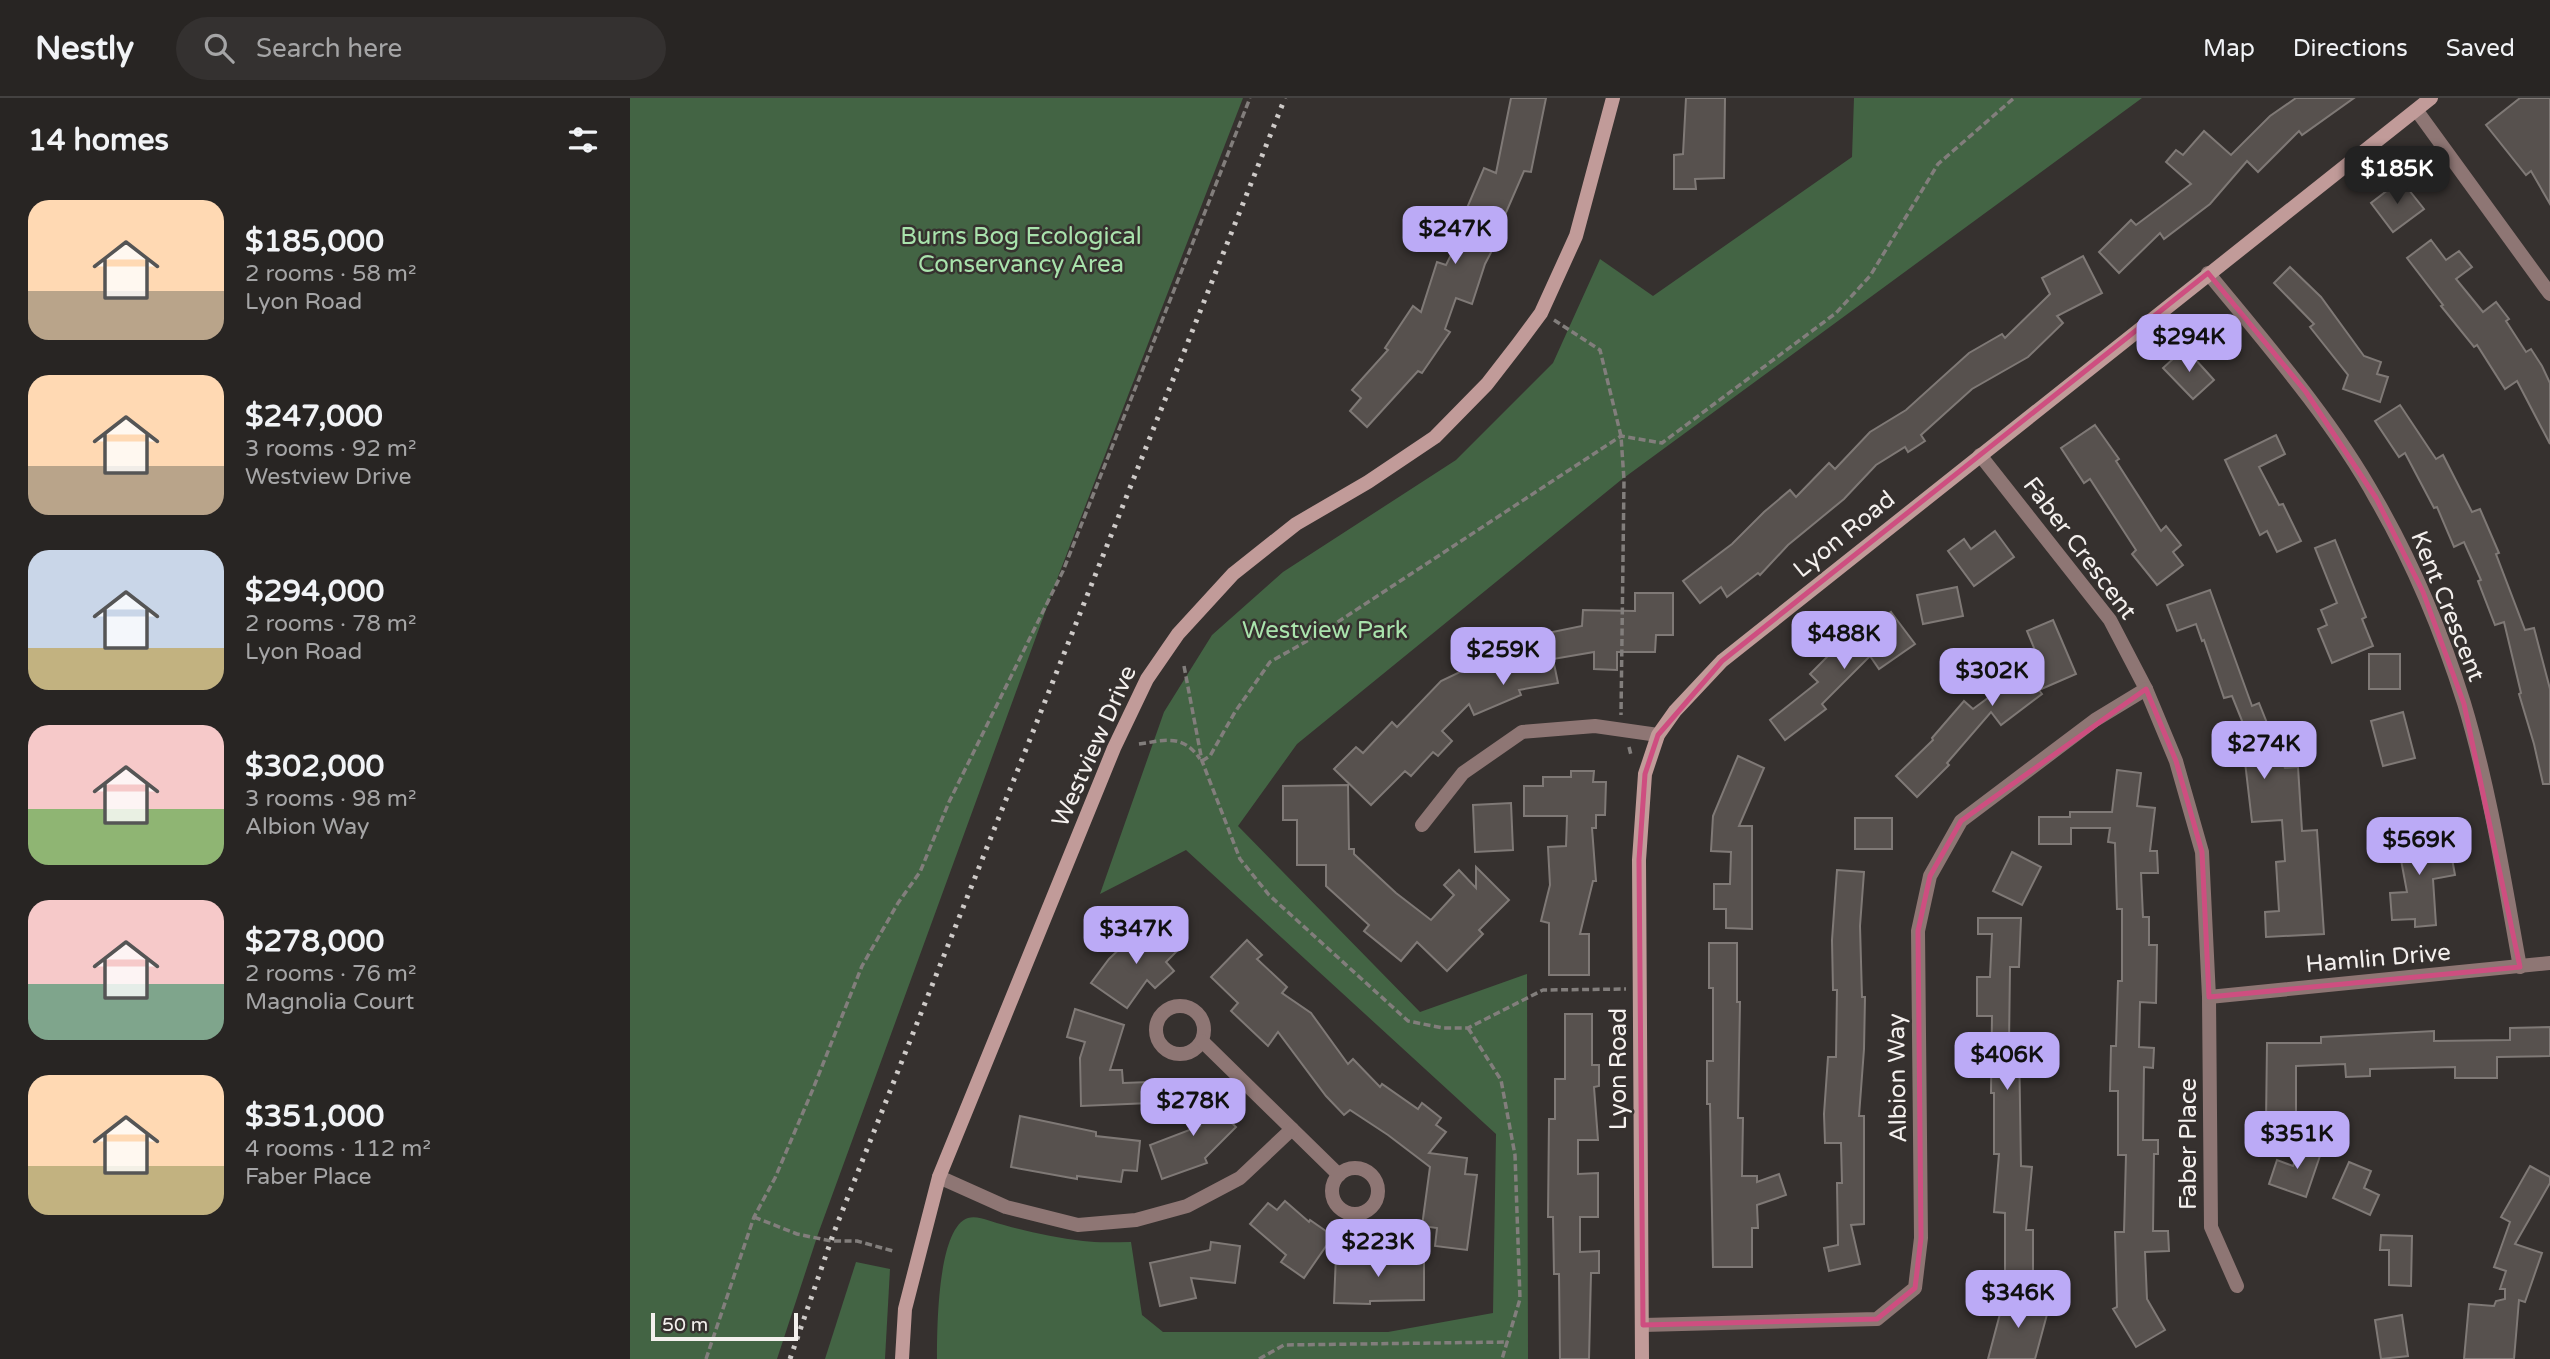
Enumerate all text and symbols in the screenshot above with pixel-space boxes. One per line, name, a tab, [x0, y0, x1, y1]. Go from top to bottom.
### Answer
search box	[176, 17, 666, 80]
text: Nestly	[35, 29, 134, 68]
icon: search	[200, 29, 238, 67]
text: Search here	[256, 33, 402, 64]
text: Map	[2203, 34, 2255, 63]
text: Directions	[2293, 34, 2408, 63]
text: Saved	[2446, 34, 2515, 63]
icon: filters	[564, 121, 602, 159]
text: 14 homes	[28, 122, 169, 159]
pin: $185K	[2348, 146, 2446, 206]
text: $185K	[2361, 155, 2433, 183]
pin: $247K	[1406, 206, 1504, 266]
text: $247K	[1419, 215, 1491, 243]
park label: Burns Bog Ecological Conservancy Area	[900, 222, 1142, 279]
text: $185,000	[245, 223, 384, 260]
icon: home	[84, 228, 168, 312]
text: 2 rooms · 58 m²	[245, 260, 416, 288]
text: Lyon Road	[245, 288, 362, 316]
pin: $294K	[2140, 314, 2238, 374]
text: $294K	[2153, 323, 2225, 351]
text: $247,000	[245, 398, 383, 435]
icon: home	[84, 403, 168, 487]
text: 3 rooms · 92 m²	[245, 435, 416, 463]
text: Westview Drive	[245, 463, 412, 491]
street label: Faber Crescent	[2017, 471, 2143, 625]
street label: Lyon Road	[1788, 485, 1901, 584]
street label: Kent Crescent	[2404, 527, 2491, 686]
text: $294,000	[245, 573, 384, 610]
icon: home	[84, 578, 168, 662]
text: 2 rooms · 78 m²	[245, 610, 416, 638]
pin: $488K	[1795, 612, 1893, 671]
park label: Westview Park	[1242, 616, 1408, 645]
text: $488K	[1808, 620, 1880, 648]
pin: $259K	[1454, 628, 1552, 687]
text: $259K	[1467, 636, 1539, 664]
text: Lyon Road	[245, 638, 362, 666]
pin: $302K	[1943, 648, 2041, 708]
text: $302K	[1956, 657, 2028, 685]
street label: Westview Drive	[1046, 661, 1143, 831]
pin: $274K	[2215, 722, 2313, 781]
text: $274K	[2228, 730, 2300, 758]
text: $302,000	[245, 748, 384, 785]
icon: home	[84, 753, 168, 837]
text: 3 rooms · 98 m²	[245, 785, 416, 813]
text: Albion Way	[245, 813, 369, 841]
pin: $569K	[2370, 818, 2468, 877]
text: $569K	[2383, 826, 2455, 854]
pin: $347K	[1087, 906, 1185, 966]
text: $347K	[1100, 915, 1172, 943]
text: $278,000	[245, 923, 384, 960]
icon: home	[84, 928, 168, 1012]
street label: Hamlin Drive	[2304, 938, 2452, 979]
text: 2 rooms · 76 m²	[245, 960, 416, 988]
text: Magnolia Court	[245, 988, 414, 1016]
street label: Lyon Road	[1604, 1008, 1633, 1130]
street label: Albion Way	[1882, 1013, 1913, 1143]
pin: $406K	[1958, 1032, 2056, 1092]
text: $406K	[1971, 1041, 2043, 1069]
street label: Faber Place	[2174, 1078, 2203, 1210]
pin: $278K	[1144, 1079, 1242, 1138]
text: $278K	[1157, 1087, 1229, 1115]
text: $351,000	[245, 1098, 384, 1135]
icon: home	[84, 1103, 168, 1187]
pin: $351K	[2248, 1112, 2346, 1171]
text: $351K	[2261, 1120, 2333, 1148]
text: 4 rooms · 112 m²	[245, 1135, 431, 1163]
text: Faber Place	[245, 1163, 372, 1191]
pin: $223K	[1329, 1220, 1427, 1279]
text: $223K	[1342, 1228, 1414, 1256]
pin: $346K	[1969, 1270, 2067, 1330]
text: $346K	[1982, 1279, 2054, 1307]
scale bar	[651, 1310, 798, 1342]
text: 50 m	[662, 1314, 708, 1336]

